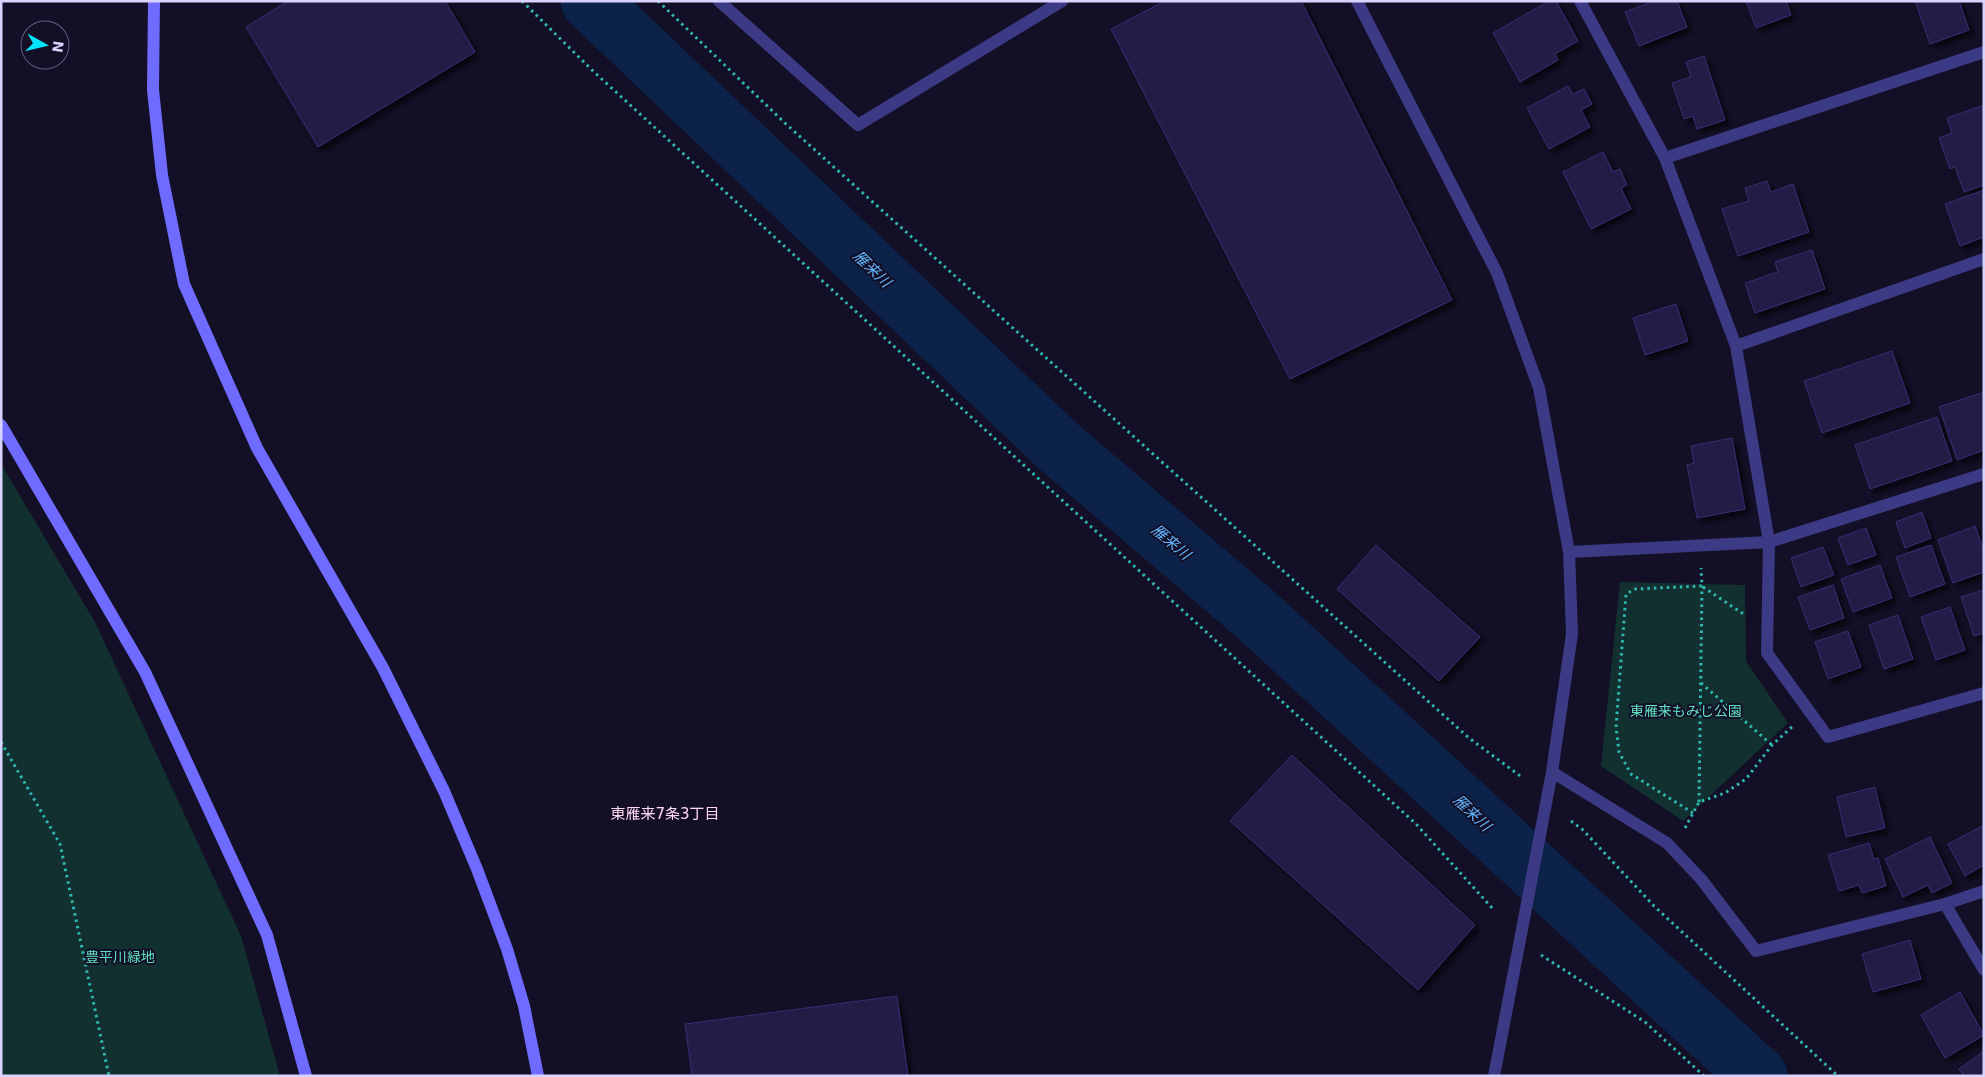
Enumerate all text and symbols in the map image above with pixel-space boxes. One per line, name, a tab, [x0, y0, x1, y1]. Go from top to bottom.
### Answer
north arrow	[20, 20, 70, 70]
text: N	[49, 40, 67, 54]
water label: 雁来川	[850, 247, 896, 292]
water label: 雁来川	[1148, 521, 1196, 565]
park label: 東雁来もみじ公園	[1630, 703, 1742, 719]
water label: 雁来川	[1449, 791, 1496, 836]
district label: 東雁来7条3丁目	[610, 805, 720, 823]
park label: 豊平川緑地	[85, 949, 155, 965]

